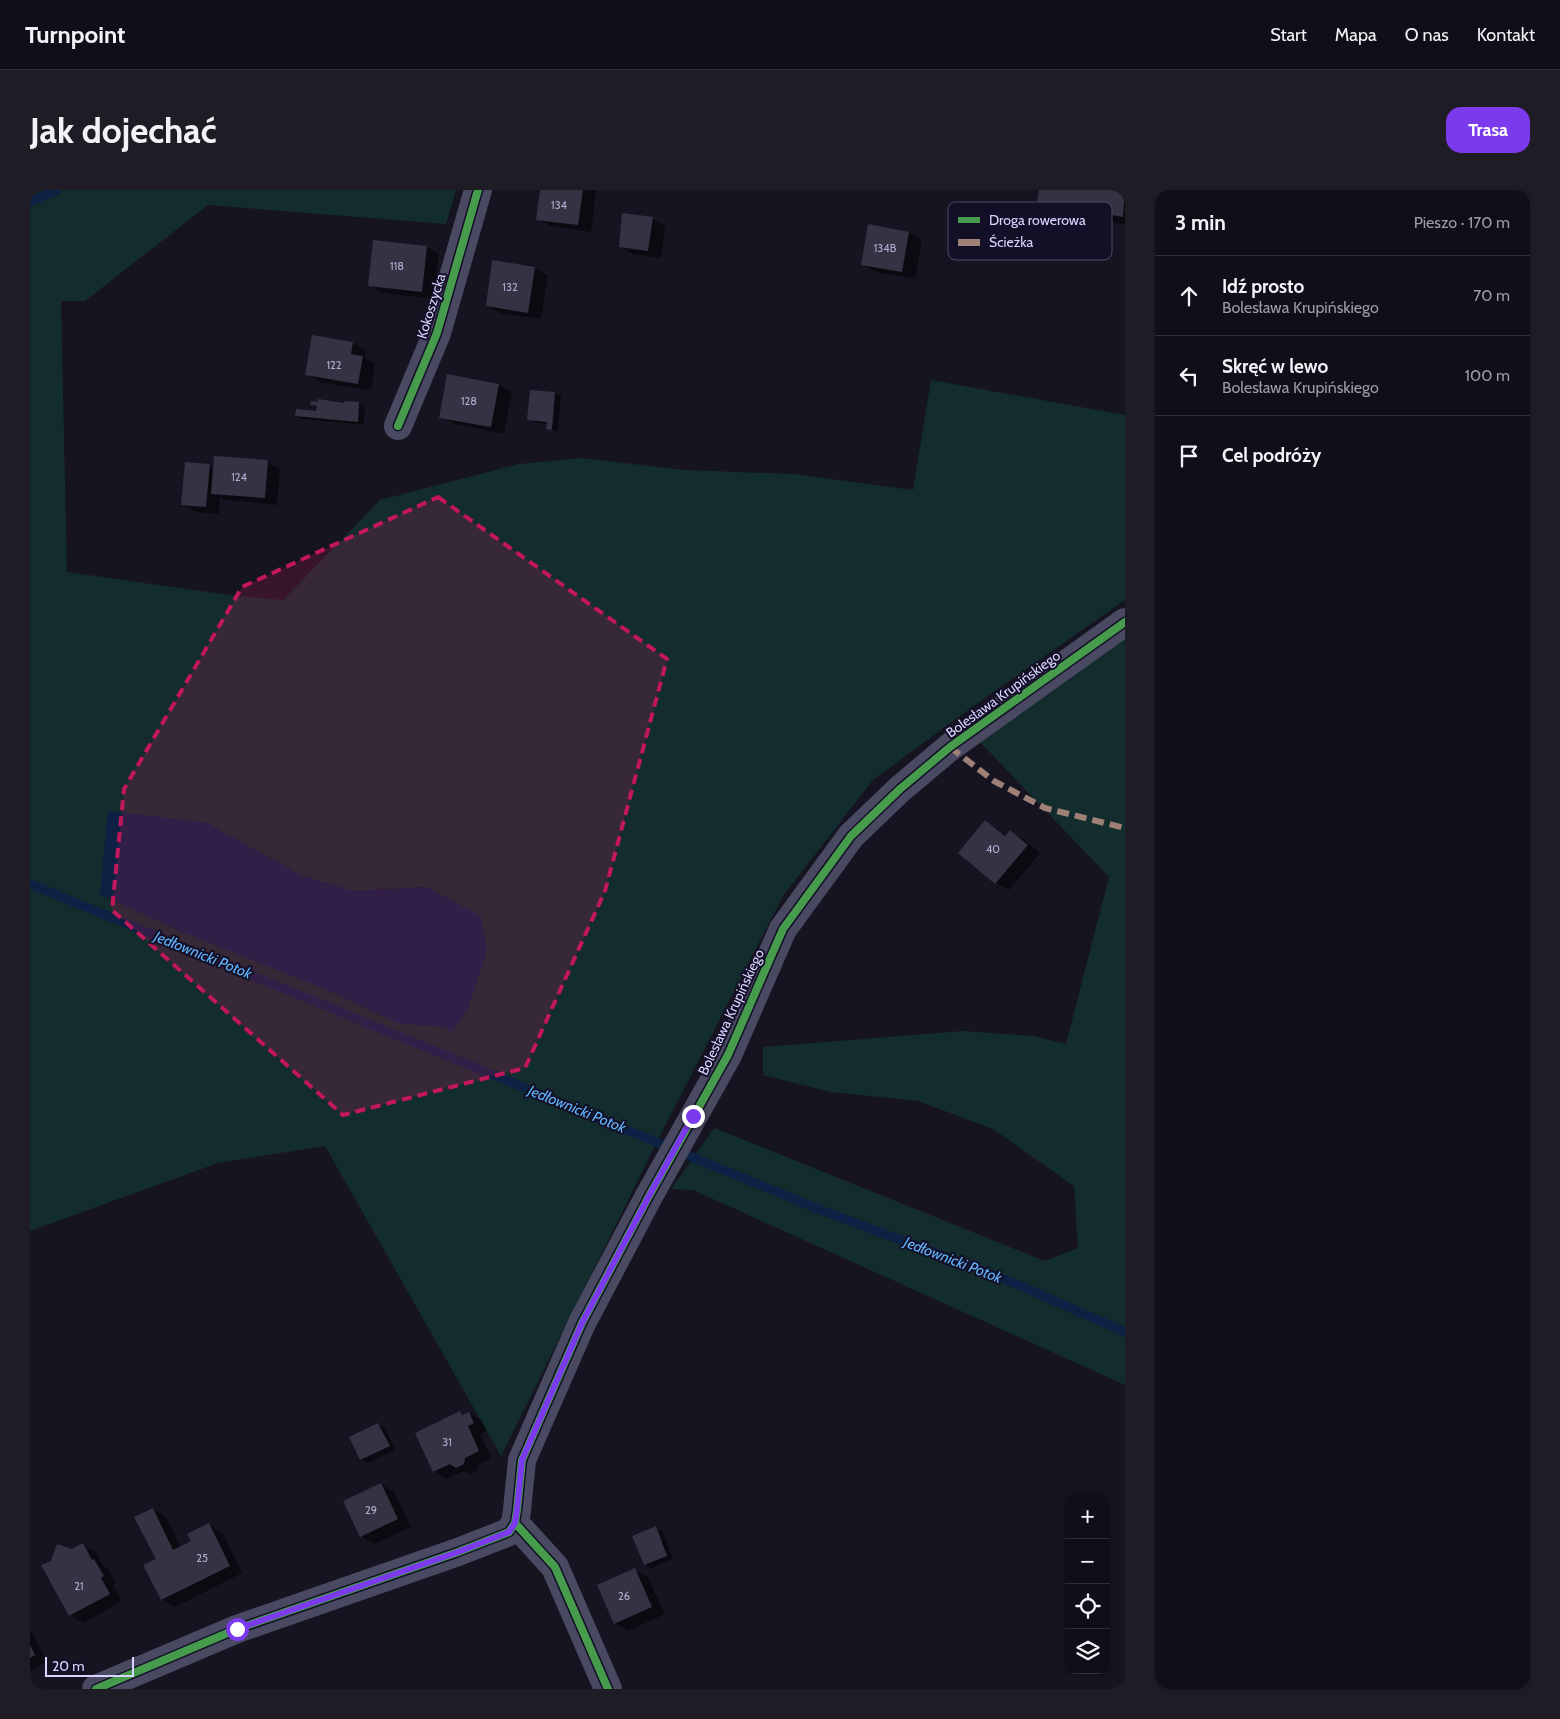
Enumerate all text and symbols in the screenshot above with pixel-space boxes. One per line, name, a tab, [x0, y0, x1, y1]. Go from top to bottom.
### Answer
text: Turnpoint	[25, 20, 125, 49]
text: Start	[1270, 24, 1307, 46]
text: Mapa	[1335, 24, 1377, 46]
text: O nas	[1405, 24, 1449, 46]
text: Kontakt	[1477, 24, 1535, 46]
button: Trasa	[1446, 107, 1530, 153]
text: Jak dojechać	[30, 109, 217, 152]
house number: 134	[551, 198, 568, 212]
legend	[948, 202, 1112, 260]
text: 3 min	[1175, 210, 1226, 235]
text: Droga rowerowa	[989, 211, 1086, 229]
text: Pieszo · 170 m	[1414, 213, 1510, 232]
text: Ścieżka	[989, 233, 1033, 251]
house number: 134B	[874, 241, 897, 255]
house number: 118	[390, 259, 404, 273]
street label: Kokoszycka	[413, 271, 450, 341]
text: Idź prosto	[1222, 275, 1304, 298]
house number: 132	[502, 280, 518, 294]
icon: ahead	[1175, 282, 1203, 310]
text: 70 m	[1473, 286, 1510, 305]
text: Bolesława Krupińskiego	[1222, 298, 1379, 317]
text: Skręć w lewo	[1222, 355, 1328, 378]
house number: 122	[326, 358, 342, 372]
icon: left	[1175, 362, 1203, 390]
text: 100 m	[1465, 366, 1510, 385]
text: Bolesława Krupińskiego	[1222, 378, 1379, 397]
house number: 128	[461, 394, 477, 408]
icon: arrive	[1175, 442, 1203, 470]
text: Cel podróży	[1222, 444, 1321, 467]
house number: 124	[231, 470, 247, 484]
street label: Bolesława Krupińskiego	[942, 646, 1064, 742]
house number: 40	[986, 842, 1000, 856]
water label: Jedłownicki Potok	[150, 926, 255, 983]
street label: Bolesława Krupińskiego	[694, 946, 768, 1078]
water label: Jedłownicki Potok	[524, 1080, 629, 1137]
route end	[682, 1105, 705, 1128]
water label: Jedłownicki Potok	[899, 1232, 1005, 1287]
house number: 31	[442, 1435, 452, 1449]
map controls	[1065, 1494, 1110, 1674]
button: +	[1065, 1494, 1110, 1539]
house number: 29	[365, 1503, 377, 1517]
button: −	[1065, 1539, 1110, 1584]
house number: 25	[196, 1551, 208, 1565]
house number: 21	[74, 1579, 84, 1593]
button: locate	[1065, 1584, 1110, 1629]
house number: 26	[618, 1589, 630, 1603]
route start	[226, 1618, 249, 1641]
button: layers	[1065, 1629, 1110, 1674]
scale bar	[45, 1654, 134, 1677]
text: 20 m	[52, 1657, 85, 1675]

